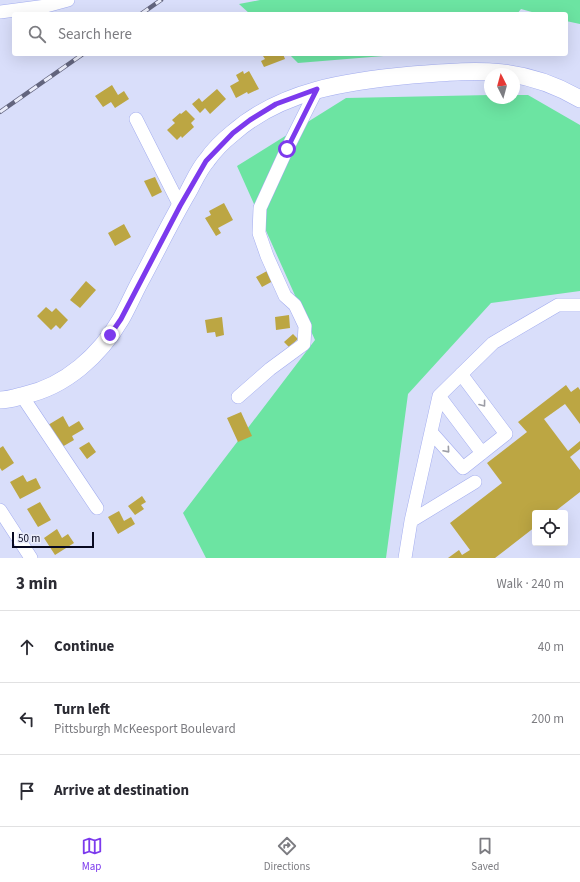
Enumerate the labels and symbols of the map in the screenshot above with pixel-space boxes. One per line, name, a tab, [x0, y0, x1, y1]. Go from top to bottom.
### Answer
north arrow	[484, 68, 520, 104]
route start	[278, 140, 296, 158]
route end	[101, 326, 119, 344]
one-way arrow	[479, 400, 486, 407]
one-way arrow	[442, 445, 450, 453]
scale bar	[12, 530, 94, 549]

